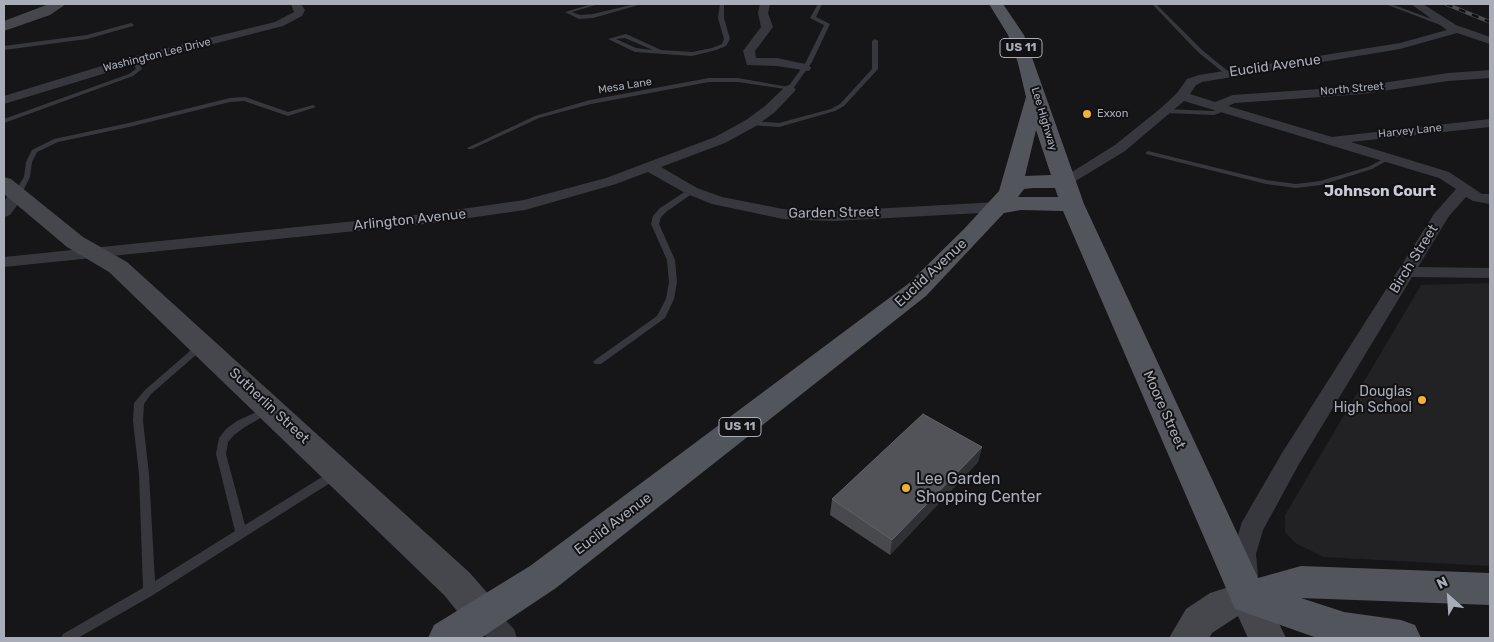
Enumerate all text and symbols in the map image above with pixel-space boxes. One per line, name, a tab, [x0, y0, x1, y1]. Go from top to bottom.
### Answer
street label: Washington Lee Drive	[102, 35, 212, 75]
road number: US 11	[1000, 38, 1042, 58]
street label: Euclid Avenue	[1228, 51, 1322, 81]
street label: Mesa Lane	[597, 75, 653, 97]
street label: North Street	[1320, 80, 1384, 98]
street label: Lee Highway	[1028, 86, 1060, 152]
place label: Exxon	[1097, 107, 1128, 121]
marker: Exxon	[1081, 108, 1093, 120]
street label: Harvey Lane	[1378, 121, 1442, 141]
district label: Johnson Court	[1324, 183, 1436, 201]
street label: Garden Street	[788, 204, 880, 222]
street label: Arlington Avenue	[353, 206, 467, 234]
street label: Birch Street	[1386, 221, 1442, 297]
street label: Euclid Avenue	[892, 235, 970, 311]
street label: Sutherlin Street	[225, 365, 313, 447]
street label: Moore Street	[1139, 368, 1189, 452]
place label: Douglas High School	[1334, 384, 1412, 417]
marker: Douglas High School	[1416, 394, 1428, 406]
road number: US 11	[719, 418, 761, 437]
place label: Lee Garden Shopping Center	[916, 469, 1041, 507]
marker: Lee Garden Shopping Center	[900, 482, 912, 494]
street label: Euclid Avenue	[571, 490, 655, 558]
north arrow	[1424, 572, 1474, 622]
text: N	[1434, 573, 1450, 593]

